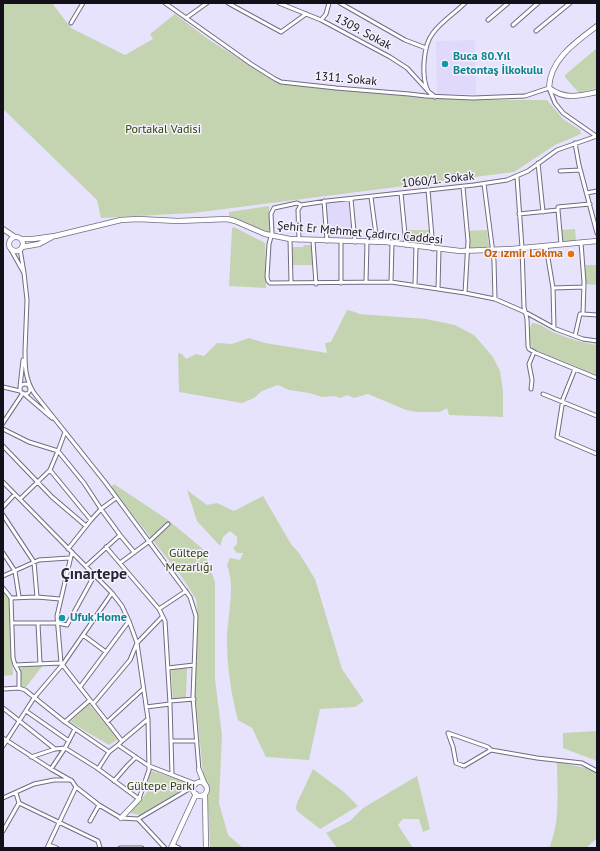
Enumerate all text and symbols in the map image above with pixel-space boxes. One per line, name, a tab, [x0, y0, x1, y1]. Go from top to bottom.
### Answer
street label: 1309. Sokak	[332, 11, 394, 53]
place label: Buca 80.Yıl Betontaş İlkokulu	[453, 50, 543, 78]
marker: Buca 80.Yıl Betontaş İlkokulu	[440, 59, 450, 69]
street label: 1311. Sokak	[314, 69, 378, 89]
park label: Portakal Vadisi	[125, 123, 201, 137]
street label: 1060/1. Sokak	[401, 169, 475, 191]
street label: Şehit Er Mehmet Çadırcı Caddesi	[276, 219, 444, 247]
place label: Oz ızmir Lokma	[484, 247, 563, 261]
marker: Oz ızmir Lokma	[566, 249, 576, 259]
park label: Gültepe Mezarlığı	[165, 547, 213, 575]
district label: Çınartepe	[61, 564, 127, 584]
place label: Ufuk Home	[70, 611, 127, 625]
marker: Ufuk Home	[57, 613, 67, 623]
park label: Gültepe Parkı	[127, 780, 195, 794]

